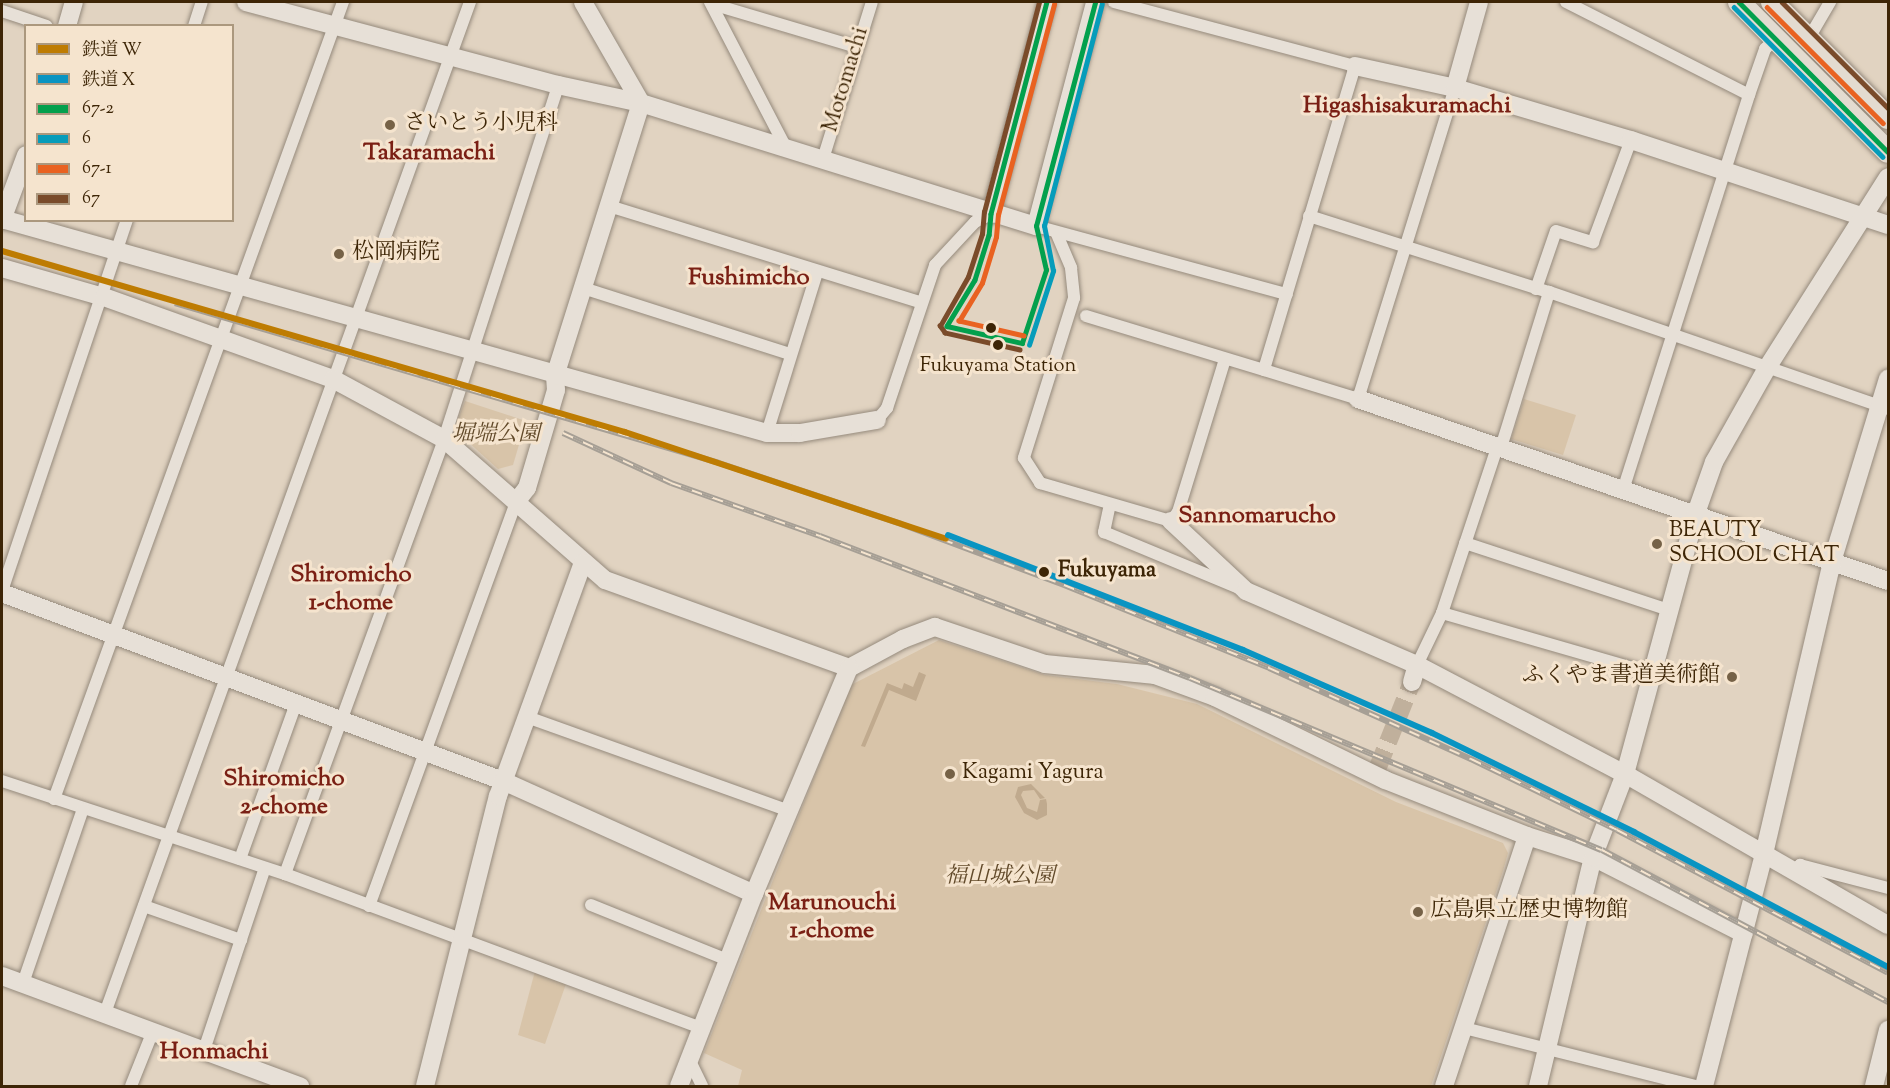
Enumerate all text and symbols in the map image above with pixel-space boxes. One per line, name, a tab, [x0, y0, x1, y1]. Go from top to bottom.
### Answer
legend	[24, 24, 234, 222]
street label: Motomachi	[819, 24, 875, 136]
text: 鉄道 W	[82, 38, 142, 64]
text: 鉄道 X	[82, 68, 135, 94]
district label: Higashisakuramachi	[1303, 93, 1511, 121]
text: 67-2	[82, 96, 114, 122]
place label: さいとう小児科	[404, 112, 558, 138]
marker: さいとう小児科	[381, 116, 399, 134]
text: 6	[82, 126, 91, 152]
district label: Takaramachi	[363, 140, 495, 168]
text: 67-1	[82, 156, 112, 182]
text: 67	[82, 186, 100, 212]
place label: 松岡病院	[352, 241, 440, 267]
marker: 松岡病院	[330, 245, 348, 263]
district label: Fushimicho	[688, 265, 810, 293]
unlabelled marker	[985, 322, 997, 334]
marker: Fukuyama Station	[992, 339, 1004, 351]
place label: Fukuyama Station	[920, 354, 1076, 378]
park label: 堀端公園	[452, 423, 540, 449]
district label: Sannomarucho	[1178, 503, 1336, 531]
place label: BEAUTY SCHOOL CHAT	[1669, 518, 1839, 570]
marker: BEAUTY SCHOOL CHAT	[1650, 537, 1664, 551]
place label: Fukuyama	[1058, 559, 1156, 585]
district label: Shiromicho 1-chome	[290, 562, 412, 618]
marker: Fukuyama	[1035, 563, 1053, 581]
place label: ふくやま書道美術館	[1522, 664, 1720, 690]
marker: ふくやま書道美術館	[1725, 670, 1739, 684]
place label: Kagami Yagura	[962, 761, 1104, 787]
district label: Shiromicho 2-chome	[223, 766, 345, 822]
marker: Kagami Yagura	[943, 767, 957, 781]
park label: 福山城公園	[945, 865, 1055, 891]
district label: Marunouchi 1-chome	[768, 890, 896, 946]
place label: 広島県立歴史博物館	[1430, 899, 1628, 925]
marker: 広島県立歴史博物館	[1411, 905, 1425, 919]
district label: Honmachi	[160, 1039, 268, 1067]

